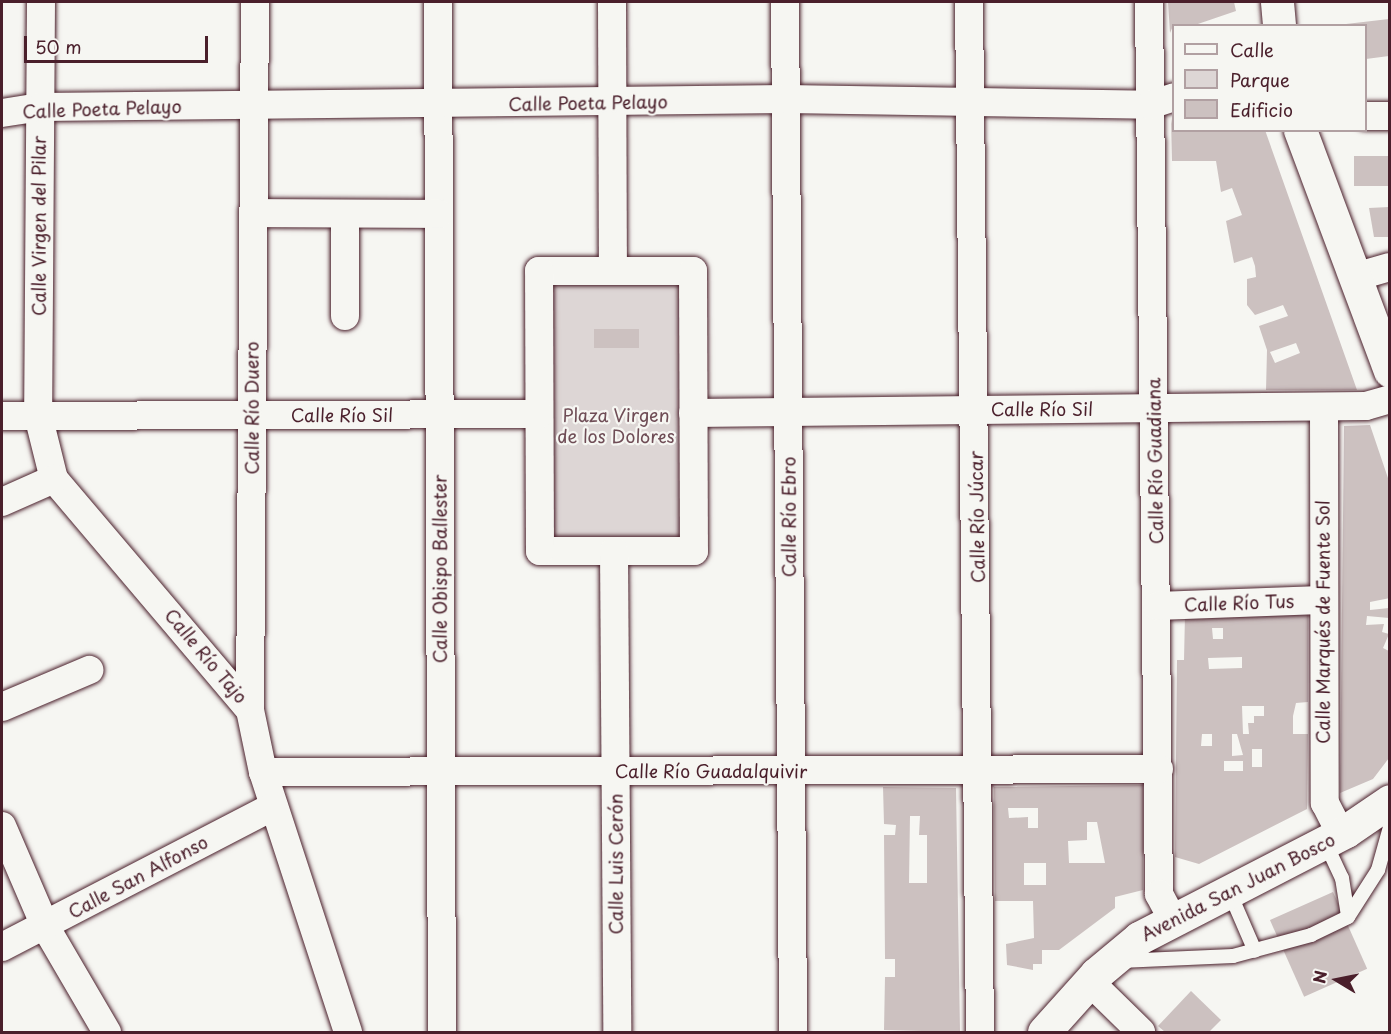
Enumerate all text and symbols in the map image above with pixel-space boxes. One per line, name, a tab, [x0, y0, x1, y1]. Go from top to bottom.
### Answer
scale bar	[27, 24, 212, 62]
legend	[1172, 24, 1367, 132]
text: 50 m	[35, 33, 82, 60]
text: Calle	[1230, 36, 1274, 63]
text: Parque	[1230, 66, 1290, 93]
street label: Calle Poeta Pelayo	[508, 91, 668, 115]
street label: Calle Poeta Pelayo	[22, 95, 182, 123]
text: Edificio	[1230, 96, 1293, 123]
street label: Calle Virgen del Pilar	[28, 135, 50, 317]
street label: Calle Río Duero	[241, 340, 263, 476]
street label: Calle Río Guadiana	[1143, 377, 1167, 545]
street label: Calle Río Sil	[989, 398, 1095, 420]
street label: Calle Río Sil	[289, 404, 395, 426]
park label: Plaza Virgen de los Dolores	[556, 405, 676, 448]
street label: Calle Río Júcar	[965, 450, 989, 584]
street label: Calle Río Ebro	[778, 455, 800, 579]
street label: Calle Obispo Ballester	[429, 474, 451, 664]
street label: Calle Marqués de Fuente Sol	[1312, 499, 1334, 745]
street label: Calle Río Tus	[1182, 590, 1296, 616]
street label: Calle Río Tajo	[159, 603, 253, 709]
street label: Calle Río Guadalquivir	[614, 760, 808, 782]
street label: Calle Luis Cerón	[605, 793, 627, 935]
street label: Avenida San Juan Bosco	[1138, 829, 1338, 945]
street label: Calle San Alfonso	[65, 831, 211, 923]
north arrow	[1307, 950, 1367, 1010]
text: N	[1306, 969, 1332, 985]

